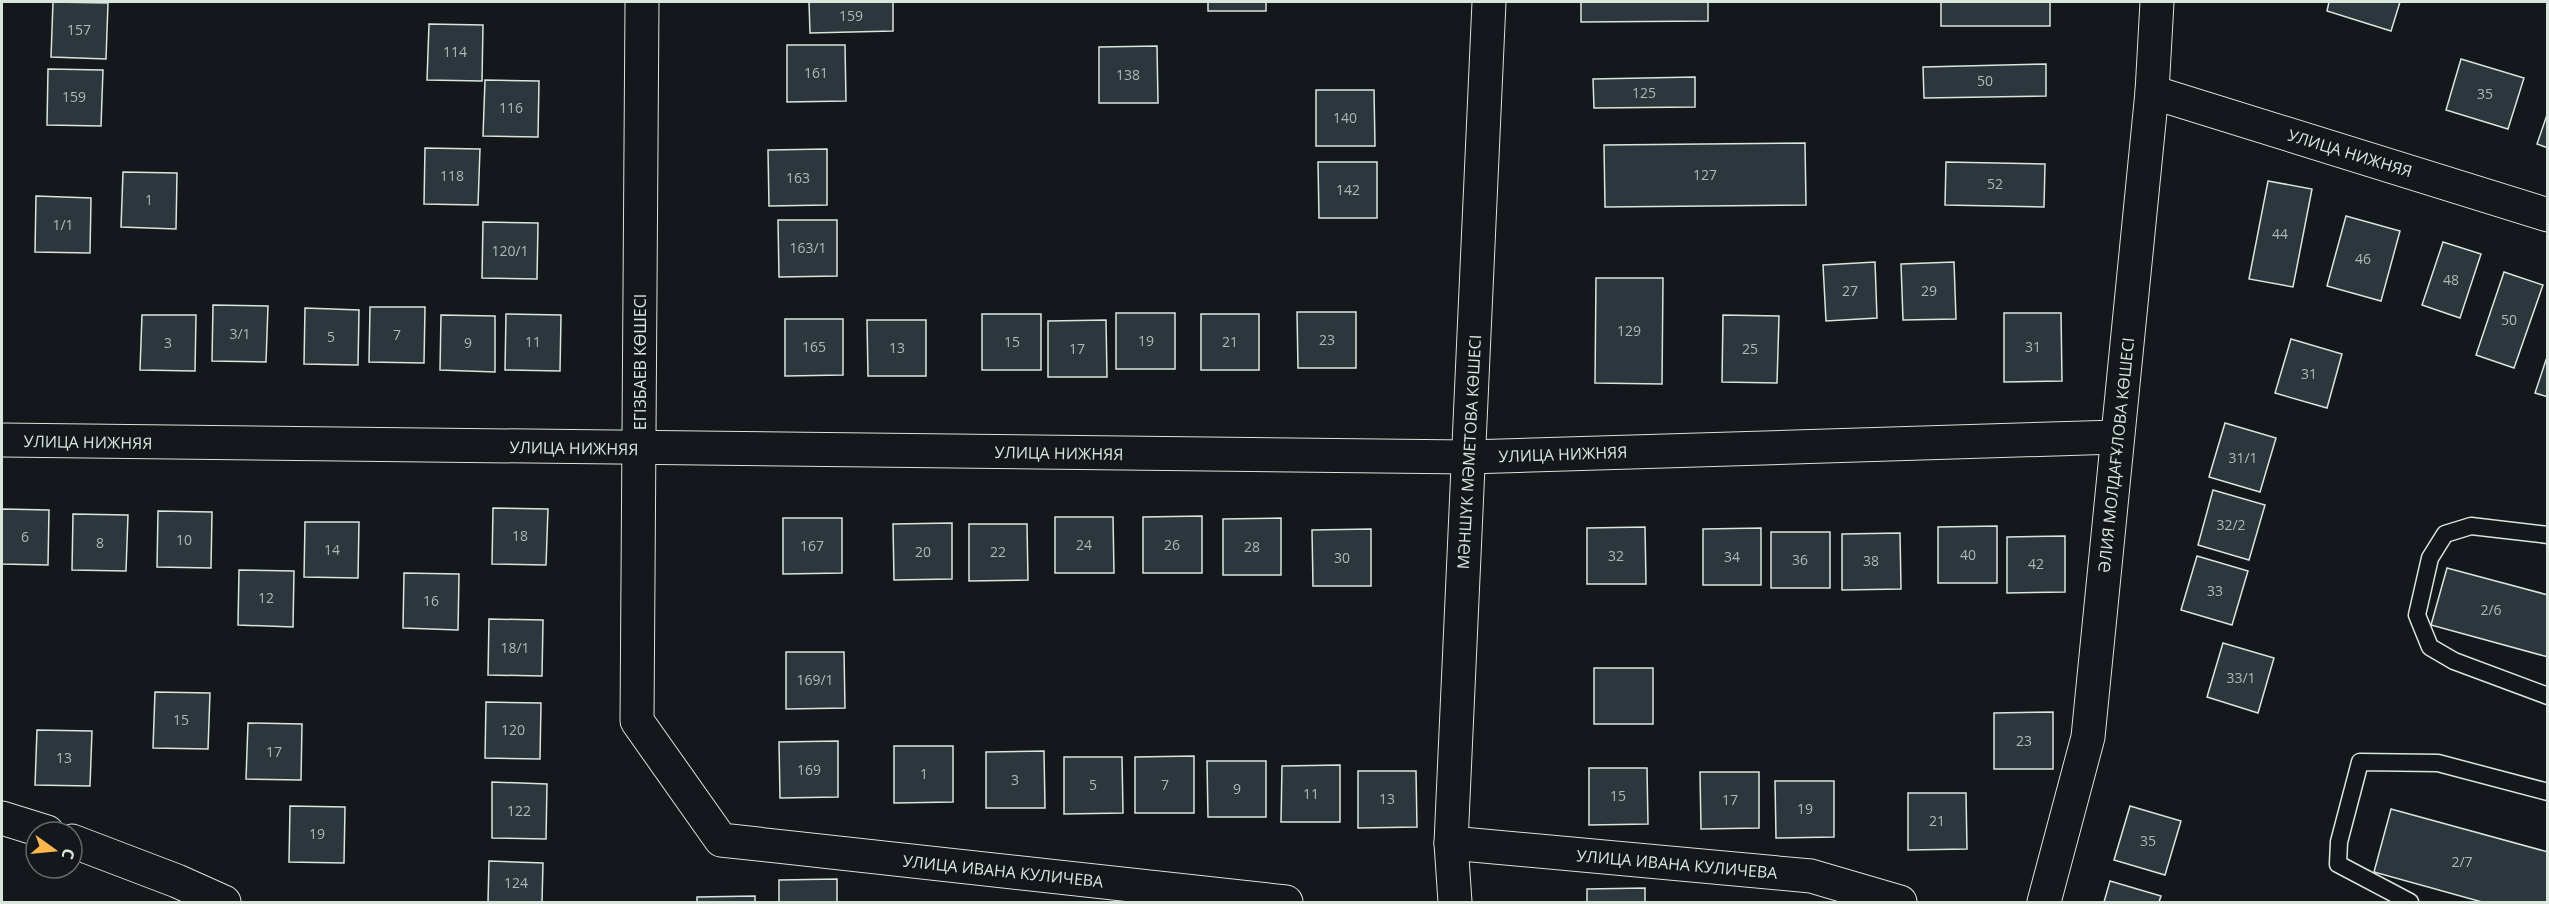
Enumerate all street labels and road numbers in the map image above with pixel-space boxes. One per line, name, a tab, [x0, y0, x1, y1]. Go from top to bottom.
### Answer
street label: УЛИЦА НИЖНЯЯ	[2285, 124, 2415, 182]
street label: ЕГІЗБАЕВ КӨШЕСІ	[629, 294, 651, 430]
street label: МӘНШҮК МӘМЕТОВА КӨШЕСІ	[1452, 334, 1486, 570]
street label: ӘЛИЯ МОЛДАҒҰЛОВА КӨШЕСІ	[2093, 336, 2139, 574]
street label: УЛИЦА НИЖНЯЯ	[23, 430, 153, 454]
street label: УЛИЦА НИЖНЯЯ	[509, 436, 639, 460]
street label: УЛИЦА НИЖНЯЯ	[994, 441, 1124, 465]
street label: УЛИЦА НИЖНЯЯ	[1498, 441, 1628, 467]
street label: УЛИЦА ИВАНА КУЛИЧЕВА	[1576, 844, 1779, 884]
street label: УЛИЦА ИВАНА КУЛИЧЕВА	[902, 850, 1105, 893]

